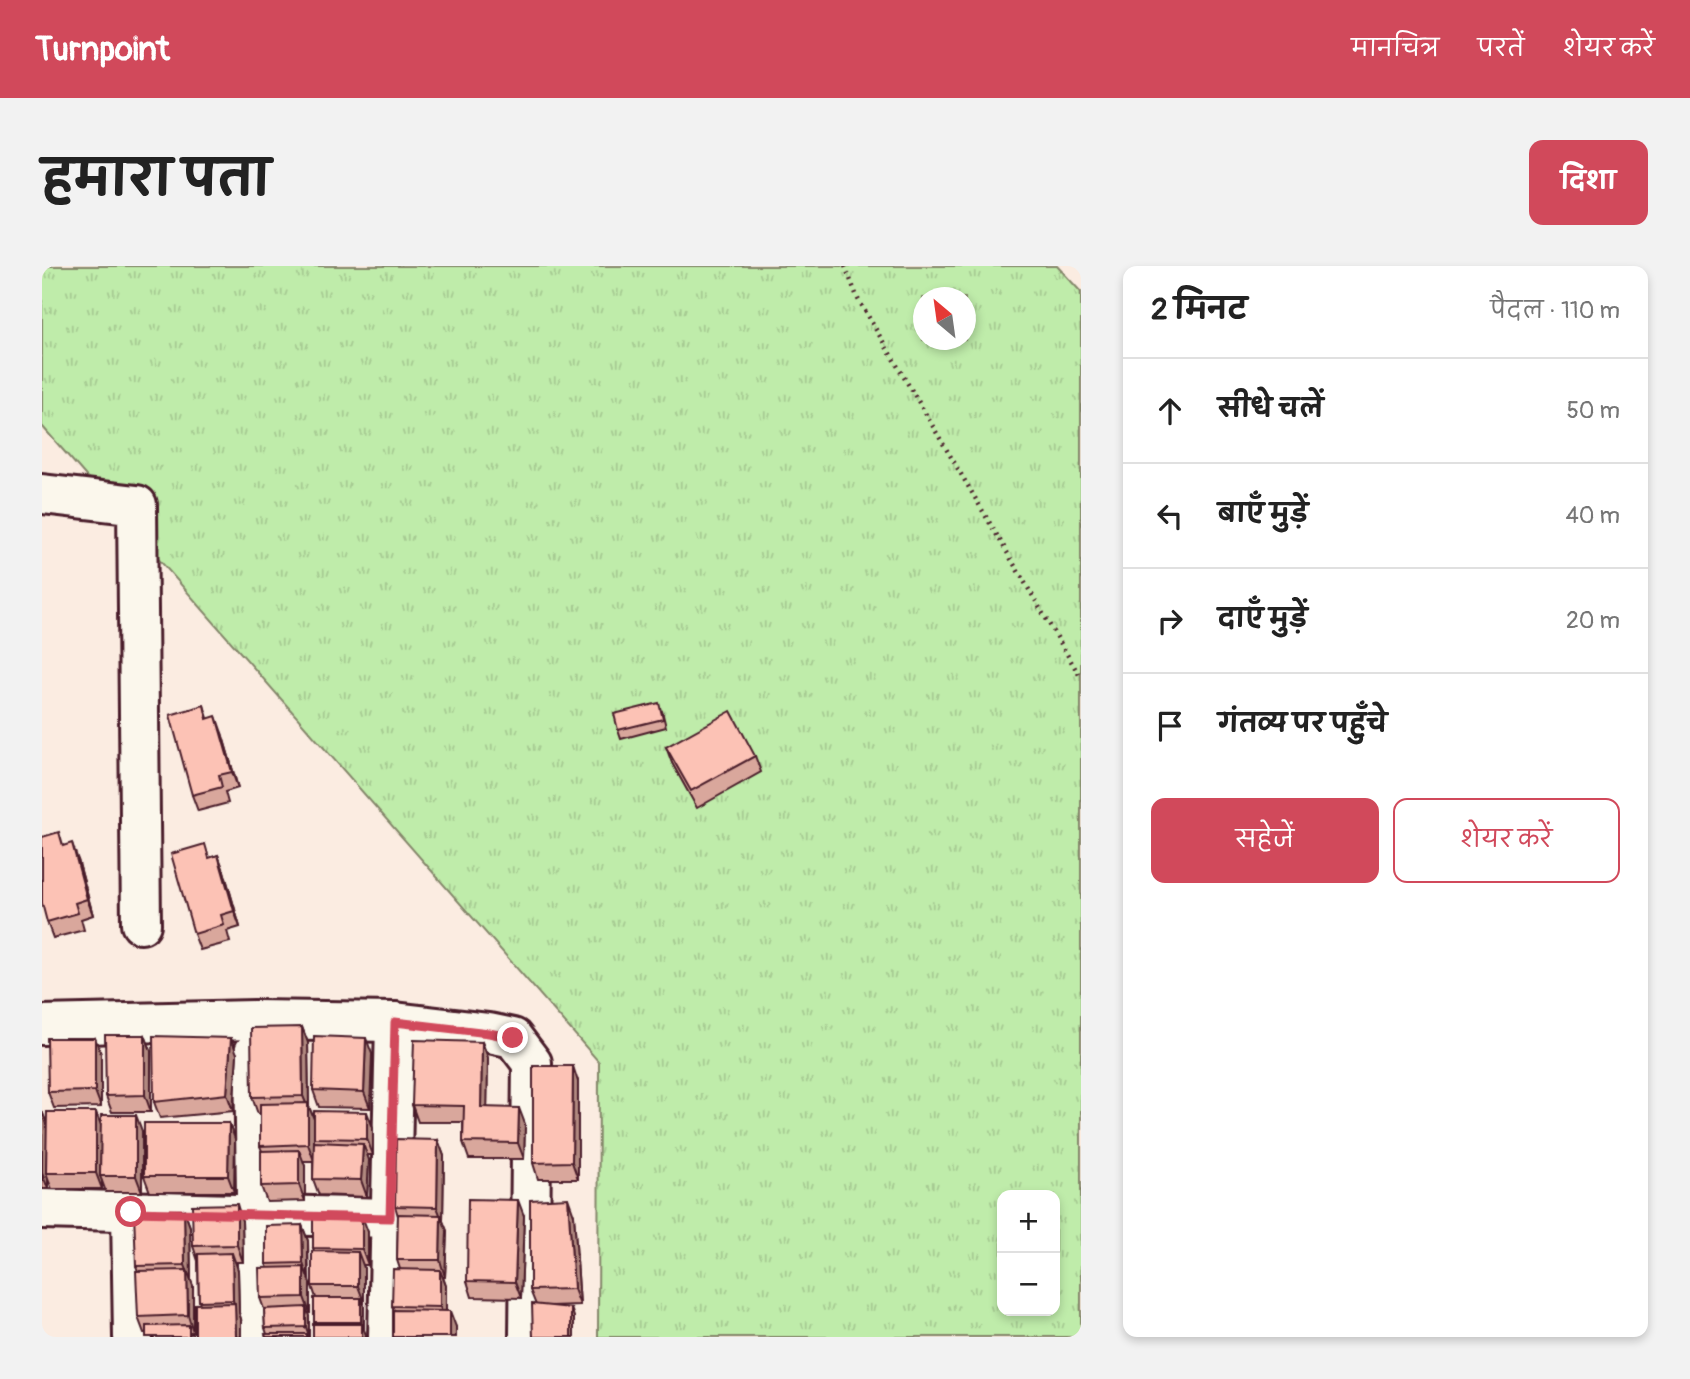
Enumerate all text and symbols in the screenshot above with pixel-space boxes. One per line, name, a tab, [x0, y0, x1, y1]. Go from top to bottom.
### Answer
text: Turnpoint	[35, 29, 170, 70]
text: मानचित्र	[1351, 34, 1439, 63]
text: परतें	[1477, 34, 1525, 63]
text: शेयर करें	[1563, 34, 1655, 63]
button: दिशा	[1529, 140, 1648, 225]
text: हमारा पता	[42, 149, 270, 210]
north arrow	[913, 287, 976, 350]
text: 2 मिनट	[1151, 291, 1247, 328]
text: पैदल · 110 m	[1490, 296, 1620, 325]
icon: ahead	[1151, 392, 1189, 430]
text: सीधे चलें	[1218, 393, 1323, 425]
text: 50 m	[1566, 396, 1620, 425]
icon: left	[1151, 497, 1189, 535]
text: बाएँ मुड़ें	[1218, 498, 1308, 530]
text: 40 m	[1566, 501, 1620, 530]
icon: right	[1151, 602, 1189, 640]
text: दाएँ मुड़ें	[1218, 603, 1307, 635]
text: 20 m	[1566, 606, 1620, 635]
icon: arrive	[1151, 707, 1189, 745]
text: गंतव्य पर पहुँचे	[1218, 708, 1387, 740]
button: सहेजें	[1151, 798, 1379, 883]
button: शेयर करें	[1393, 798, 1620, 883]
route end	[497, 1022, 528, 1053]
map controls	[997, 1190, 1060, 1316]
button: +	[997, 1190, 1060, 1253]
route start	[115, 1196, 146, 1227]
button: −	[997, 1253, 1060, 1316]

